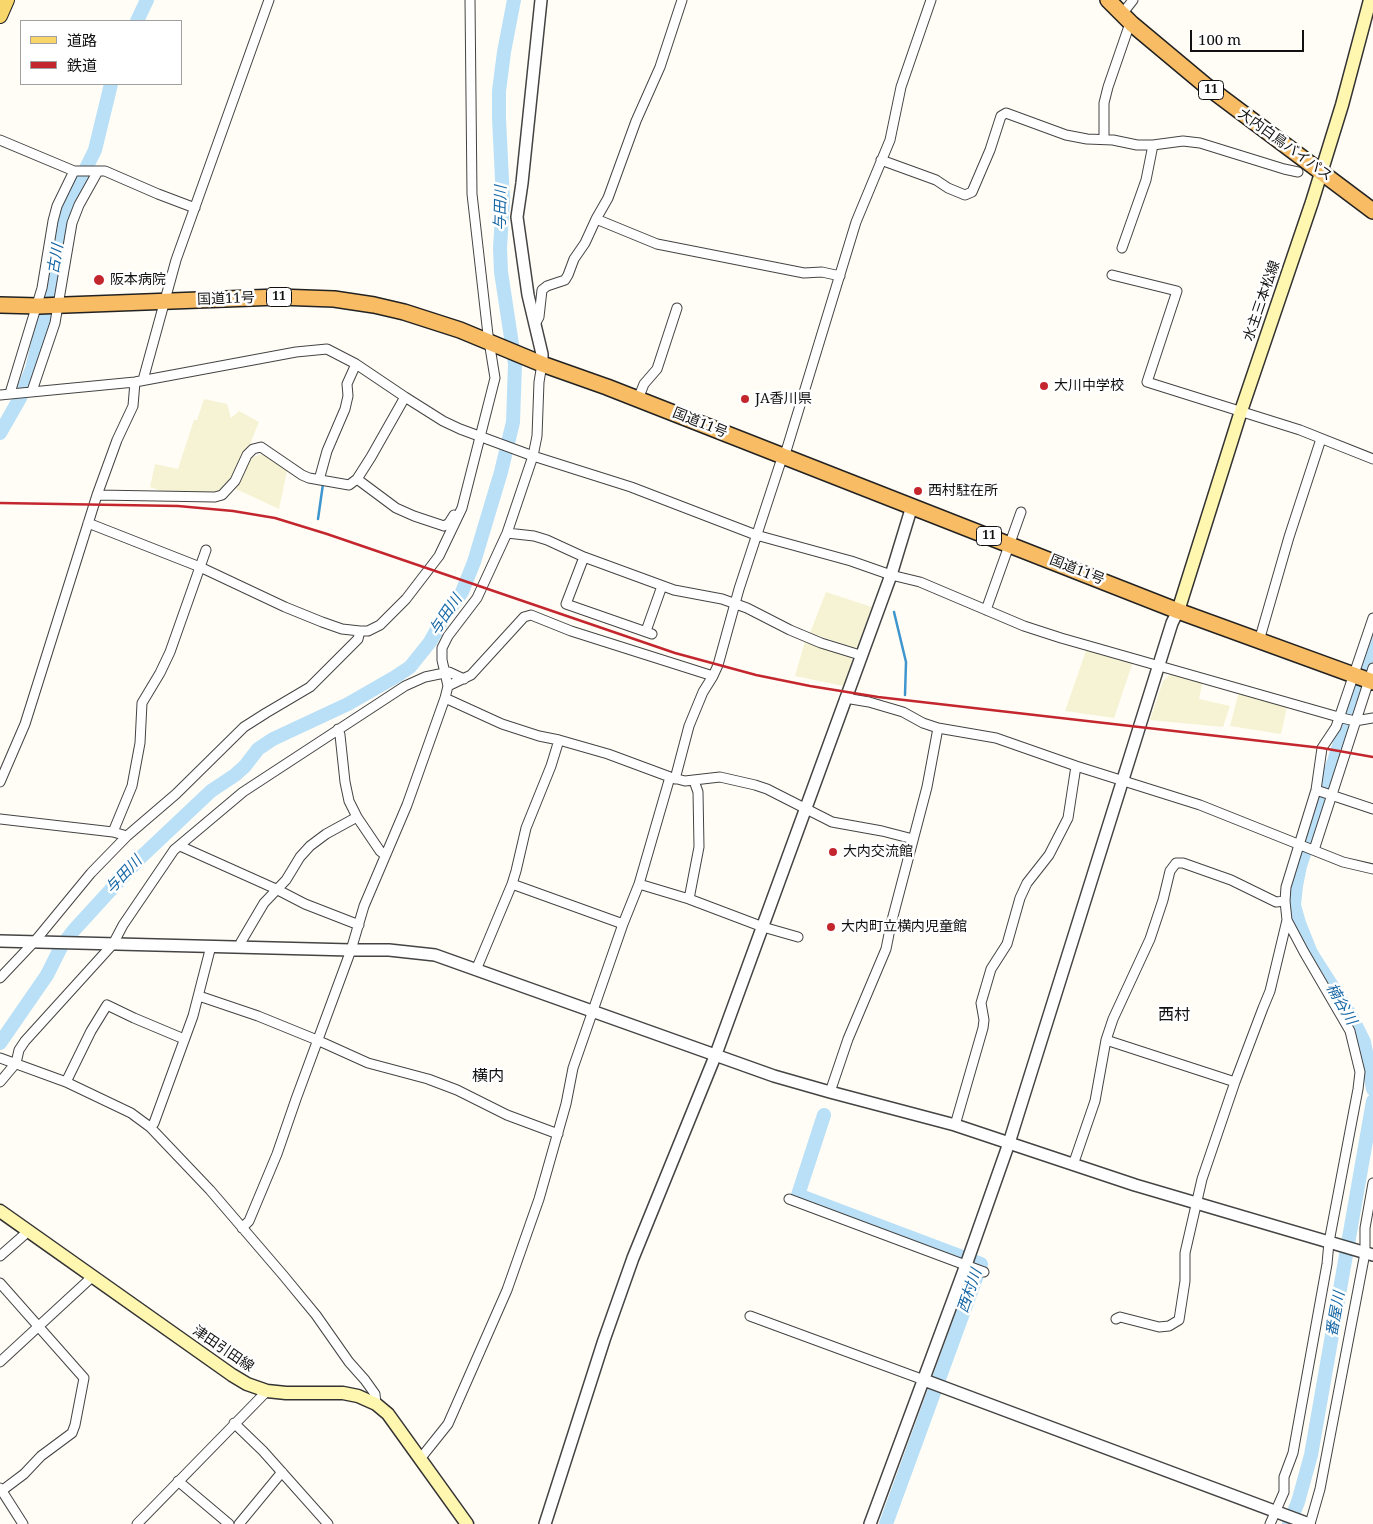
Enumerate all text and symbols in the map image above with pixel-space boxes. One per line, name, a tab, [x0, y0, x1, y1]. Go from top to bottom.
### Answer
legend	[20, 20, 182, 85]
scale bar	[1193, 20, 1307, 52]
text: 100 m	[1198, 29, 1241, 49]
text: 道路	[67, 30, 97, 50]
text: 鉄道	[67, 55, 97, 75]
road number: 11	[1198, 80, 1224, 100]
street label: 大内白鳥バイパス	[1235, 105, 1335, 185]
water label: 与田川	[492, 185, 510, 231]
water label: 古川	[45, 243, 67, 275]
street label: 水主三本松線	[1240, 259, 1284, 343]
place label: 阪本病院	[110, 272, 166, 288]
marker: 阪本病院	[92, 273, 106, 287]
road number: 11	[266, 288, 292, 306]
street label: 国道11号	[197, 290, 255, 308]
place label: 大川中学校	[1054, 378, 1124, 394]
marker: 大川中学校	[1038, 380, 1050, 392]
place label: JA香川県	[755, 391, 812, 407]
marker: JA香川県	[739, 393, 751, 405]
street label: 国道11号	[670, 404, 730, 442]
place label: 西村駐在所	[928, 483, 998, 499]
marker: 西村駐在所	[912, 485, 924, 497]
road number: 11	[976, 526, 1002, 546]
street label: 国道11号	[1047, 551, 1107, 589]
water label: 与田川	[426, 591, 466, 639]
place label: 大内交流館	[843, 844, 913, 860]
marker: 大内交流館	[827, 846, 839, 858]
water label: 与田川	[102, 852, 146, 898]
place label: 大内町立横内児童館	[841, 919, 967, 935]
marker: 大内町立横内児童館	[825, 921, 837, 933]
water label: 楠谷川	[1322, 980, 1360, 1028]
district label: 西村	[1158, 1005, 1190, 1025]
district label: 横内	[472, 1066, 504, 1086]
water label: 西村川	[954, 1267, 986, 1315]
water label: 番屋川	[1323, 1290, 1349, 1338]
street label: 津田引田線	[189, 1322, 257, 1376]

